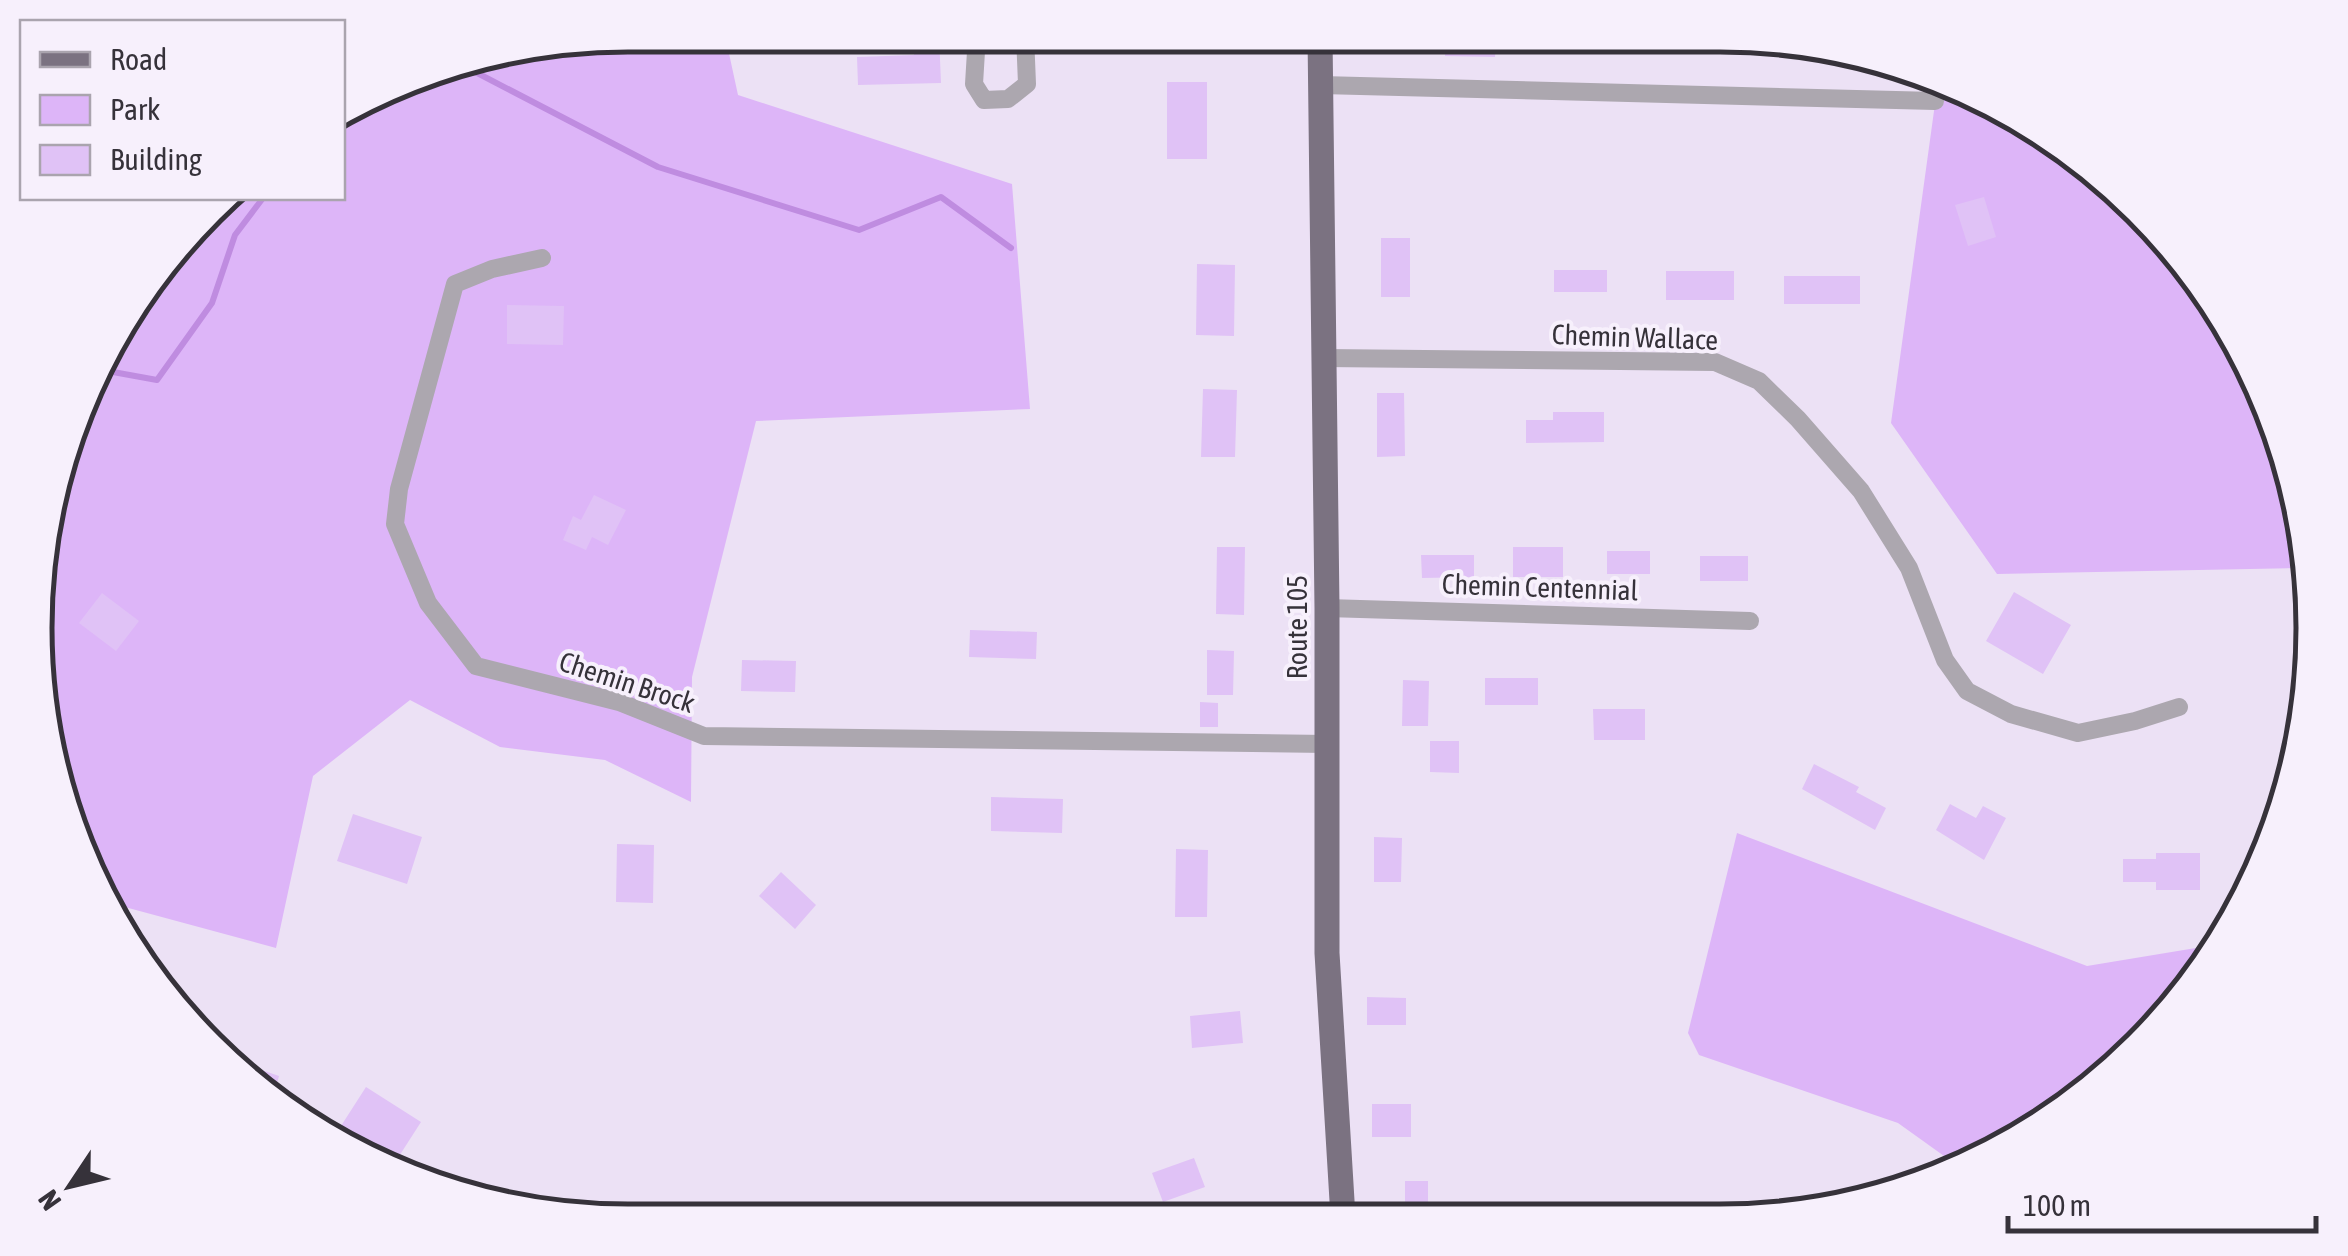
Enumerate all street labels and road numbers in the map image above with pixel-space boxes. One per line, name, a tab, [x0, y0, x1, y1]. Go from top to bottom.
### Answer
street label: Chemin Wallace	[1551, 318, 1719, 356]
street label: Chemin Centennial	[1441, 568, 1639, 606]
street label: Route 105	[1281, 575, 1313, 679]
street label: Chemin Brock	[555, 645, 699, 719]

